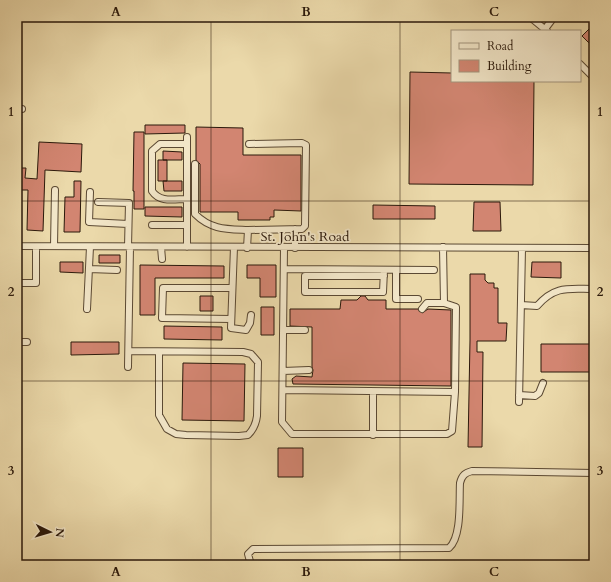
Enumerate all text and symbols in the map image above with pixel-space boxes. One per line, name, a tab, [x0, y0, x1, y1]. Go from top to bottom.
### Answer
text: A	[111, 3, 121, 21]
text: B	[301, 3, 311, 21]
text: C	[489, 3, 499, 21]
legend	[451, 30, 581, 82]
text: Road	[487, 38, 514, 54]
text: Building	[487, 58, 532, 74]
text: 1	[8, 103, 14, 121]
text: 1	[597, 103, 603, 121]
street label: St. John's Road	[260, 227, 350, 246]
text: 2	[8, 283, 15, 301]
text: 2	[597, 283, 604, 301]
text: 3	[8, 462, 15, 480]
text: 3	[597, 462, 604, 480]
north arrow	[30, 512, 70, 552]
text: N	[52, 527, 67, 539]
text: A	[111, 563, 121, 581]
text: B	[301, 563, 311, 581]
text: C	[489, 563, 499, 581]

